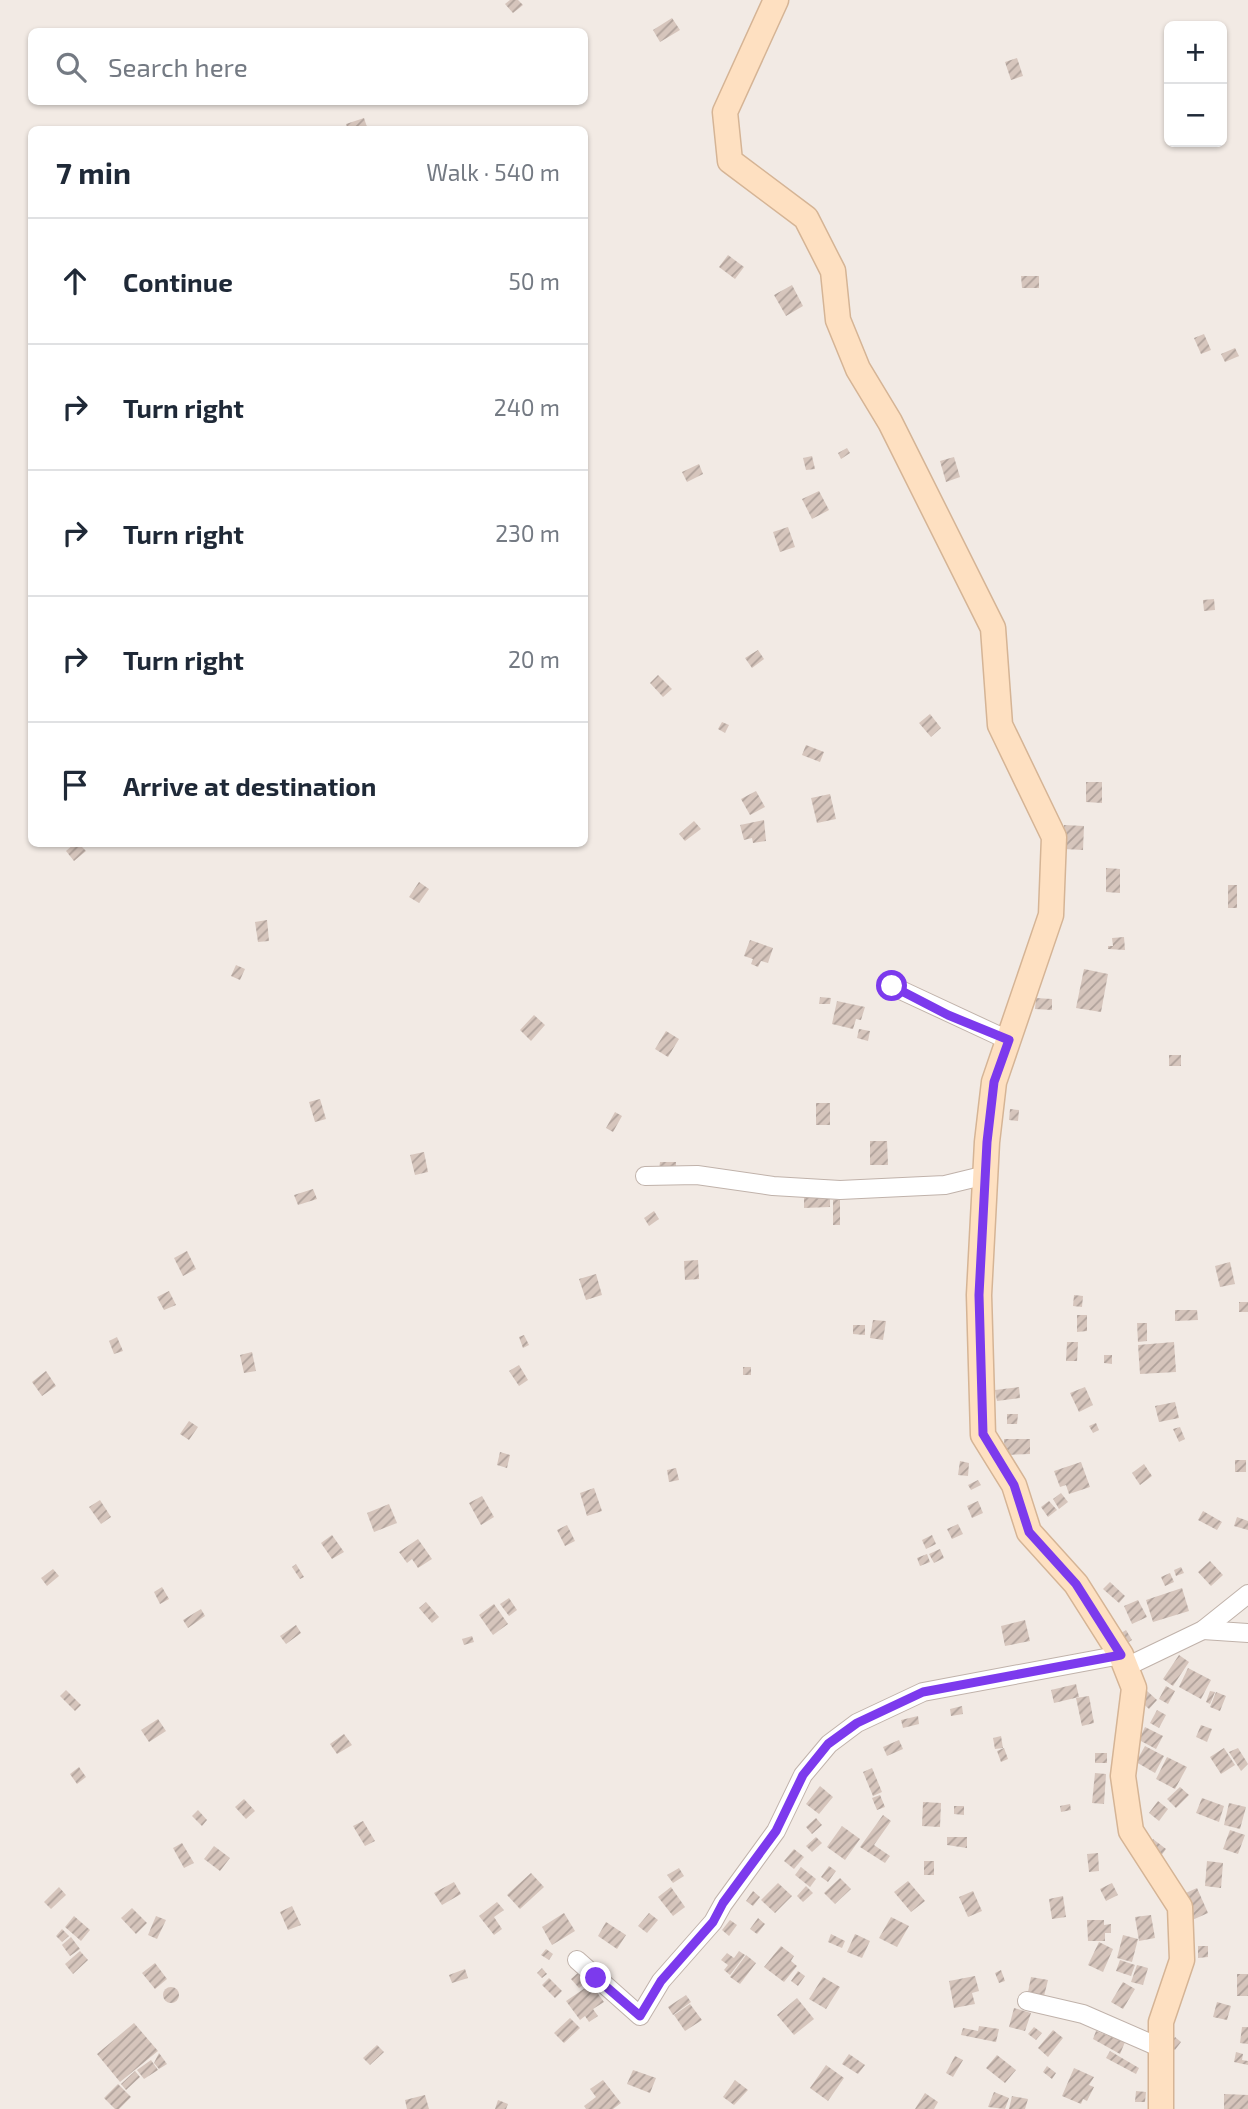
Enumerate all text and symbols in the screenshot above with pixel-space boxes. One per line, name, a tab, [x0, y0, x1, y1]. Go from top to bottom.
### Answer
map controls	[1164, 21, 1227, 147]
button: +	[1164, 21, 1227, 84]
search box	[28, 28, 588, 105]
icon: search	[52, 48, 90, 86]
text: Search here	[108, 51, 248, 82]
button: −	[1164, 84, 1227, 147]
text: 7 min	[56, 154, 131, 190]
text: Walk · 540 m	[426, 158, 560, 186]
icon: ahead	[56, 262, 94, 300]
text: Continue	[123, 266, 233, 297]
text: 50 m	[509, 267, 560, 295]
icon: right	[56, 388, 94, 426]
text: Turn right	[123, 392, 244, 423]
text: 240 m	[494, 393, 560, 421]
icon: right	[56, 514, 94, 552]
text: Turn right	[123, 518, 244, 549]
text: 230 m	[495, 519, 560, 547]
icon: right	[56, 640, 94, 678]
text: Turn right	[123, 644, 244, 675]
text: 20 m	[508, 645, 560, 673]
icon: arrive	[56, 766, 94, 804]
text: Arrive at destination	[123, 770, 376, 801]
route start	[876, 970, 907, 1001]
route end	[580, 1962, 611, 1993]

